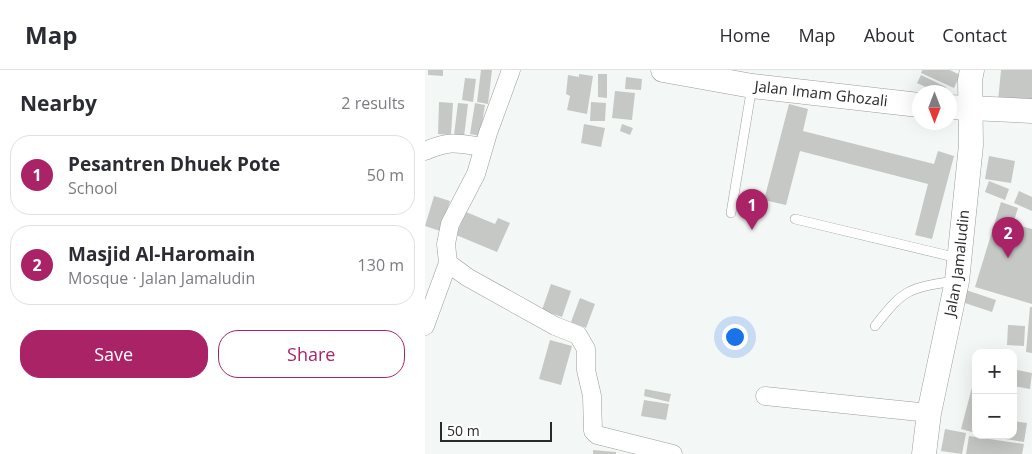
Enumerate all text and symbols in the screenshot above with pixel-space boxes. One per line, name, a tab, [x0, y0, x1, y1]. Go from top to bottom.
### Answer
text: Map	[25, 18, 77, 51]
text: Home	[720, 23, 770, 47]
text: Map	[798, 23, 836, 47]
text: About	[864, 23, 914, 47]
text: Contact	[942, 23, 1007, 47]
street label: Jalan Imam Ghozali	[752, 75, 889, 110]
north arrow	[912, 85, 957, 130]
text: Nearby	[20, 89, 97, 117]
text: 2 results	[341, 92, 405, 114]
text: Pesantren Dhuek Pote	[68, 151, 280, 177]
text: 1	[32, 164, 42, 186]
text: 50 m	[367, 164, 404, 186]
text: School	[68, 177, 118, 199]
pin: 1	[736, 189, 768, 230]
street label: Jalan Jamaludin	[938, 209, 973, 320]
pin: 2	[992, 217, 1024, 258]
text: Masjid Al-Haromain	[68, 241, 255, 267]
text: 2	[32, 254, 42, 276]
text: 130 m	[358, 254, 404, 276]
text: Mosque · Jalan Jamaludin	[68, 267, 255, 289]
your location	[722, 324, 748, 350]
button: Save	[20, 330, 208, 378]
button: Share	[218, 330, 405, 378]
map controls	[972, 349, 1017, 439]
button: +	[972, 349, 1017, 394]
button: −	[972, 394, 1017, 439]
scale bar	[440, 419, 553, 442]
text: 50 m	[447, 421, 480, 440]

